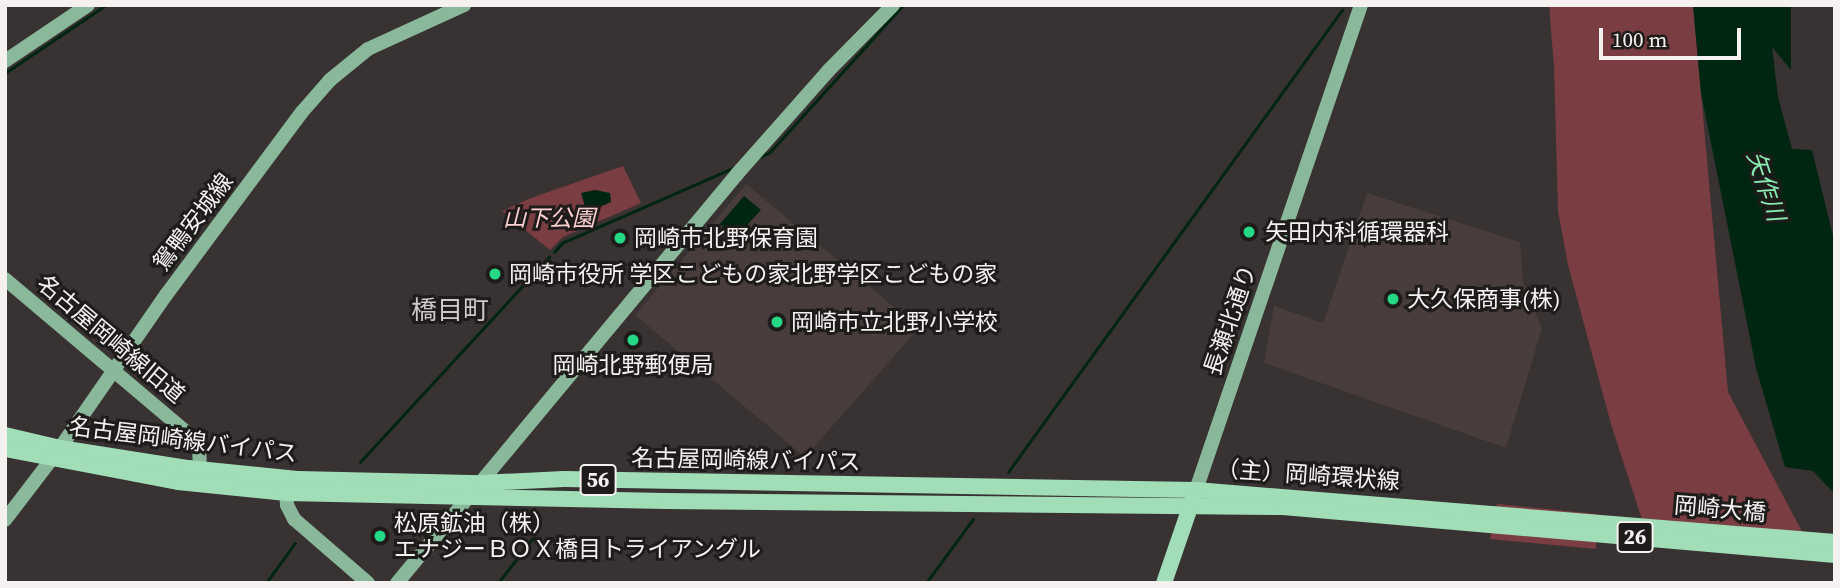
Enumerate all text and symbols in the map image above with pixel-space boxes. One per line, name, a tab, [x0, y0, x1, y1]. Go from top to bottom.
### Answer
scale bar	[1602, 14, 1744, 58]
text: 100 m	[1612, 25, 1667, 54]
water label: 矢作川	[1741, 147, 1791, 225]
street label: 鴛鴨安城線	[147, 168, 239, 276]
park label: 山下公園	[503, 204, 595, 232]
place label: 矢田内科循環器科	[1265, 218, 1449, 246]
marker: 矢田内科循環器科	[1239, 222, 1259, 242]
place label: 岡崎市北野保育園	[634, 224, 818, 252]
marker: 岡崎市北野保育園	[612, 230, 628, 246]
place label: 岡崎市役所 学区こどもの家北野学区こどもの家	[509, 260, 997, 288]
street label: 長瀬北通り	[1198, 261, 1262, 379]
marker: 岡崎市役所 学区こどもの家北野学区こどもの家	[487, 266, 503, 282]
street label: 名古屋岡崎線旧道	[32, 269, 190, 409]
place label: 大久保商事(株)	[1407, 285, 1561, 313]
marker: 大久保商事(株)	[1385, 291, 1401, 307]
district label: 橋目町	[411, 295, 489, 327]
place label: 岡崎市立北野小学校	[791, 308, 998, 336]
marker: 岡崎市立北野小学校	[769, 314, 785, 330]
marker: 岡崎北野郵便局	[625, 332, 641, 348]
place label: 岡崎北野郵便局	[553, 351, 713, 379]
street label: 名古屋岡崎線バイパス	[67, 412, 299, 468]
street label: 名古屋岡崎線バイパス	[631, 444, 861, 476]
street label: （主）岡崎環状線	[1215, 455, 1401, 495]
road number: 56	[579, 462, 617, 498]
street label: 岡崎大橋	[1673, 491, 1767, 527]
place label: 松原鉱油（株） エナジーＢＯＸ橋目トライアングル	[394, 509, 762, 563]
road number: 26	[1616, 520, 1654, 554]
marker: 松原鉱油（株） エナジーＢＯＸ橋目トライアングル	[372, 528, 388, 544]

